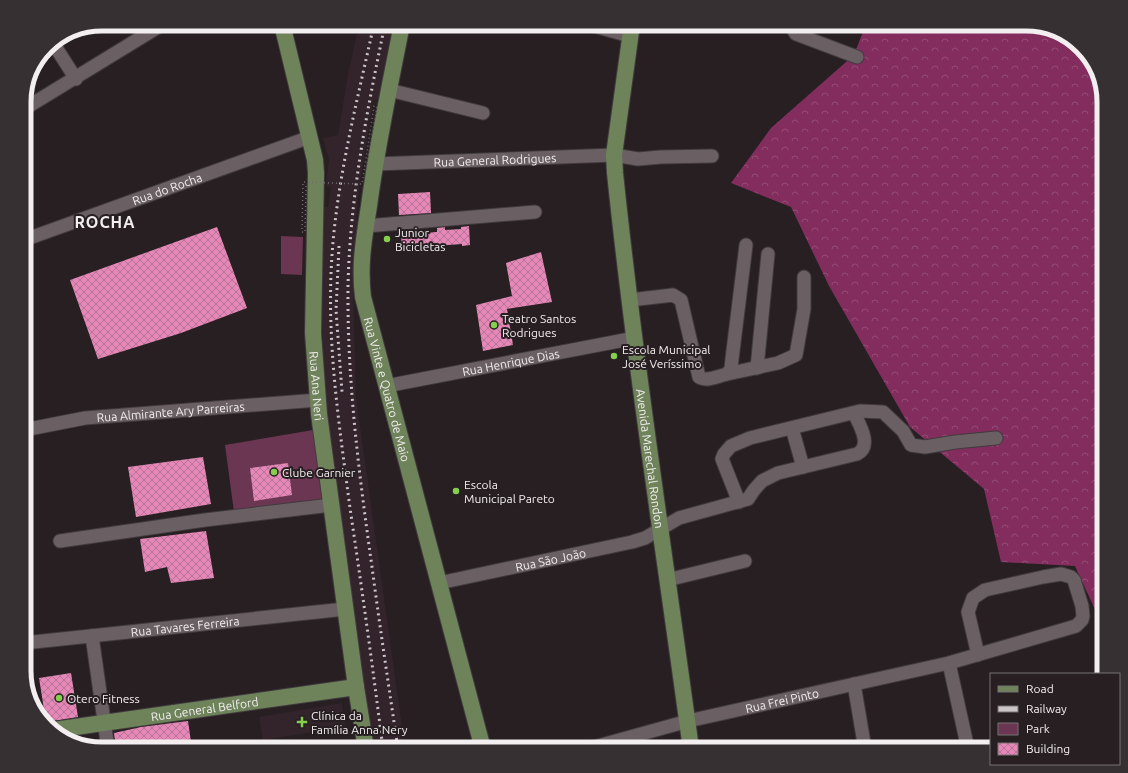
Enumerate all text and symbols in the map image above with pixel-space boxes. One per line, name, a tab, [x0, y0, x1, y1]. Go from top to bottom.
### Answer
street label: Rua General Rodrigues	[433, 151, 556, 168]
street label: Rua do Rocha	[130, 170, 204, 207]
district label: ROCHA	[75, 213, 135, 231]
place label: Junior Bicicletas	[395, 226, 445, 253]
marker: Junior Bicicletas	[382, 234, 392, 244]
place label: Teatro Santos Rodrigues	[502, 312, 576, 339]
street label: Rua Vinte e Quatro de Maio	[362, 316, 413, 463]
marker: Teatro Santos Rodrigues	[489, 320, 499, 330]
place label: Escola Municipal José Veríssimo	[622, 343, 710, 370]
street label: Rua Henrique Dias	[461, 346, 560, 378]
street label: Rua Ana Neri	[308, 351, 326, 421]
marker: Escola Municipal José Veríssimo	[609, 351, 619, 361]
street label: Avenida Marechal Rondon	[635, 388, 667, 529]
street label: Rua Almirante Ary Parreiras	[96, 399, 245, 424]
place label: Clube Garnier	[282, 466, 356, 479]
marker: Clube Garnier	[269, 467, 279, 477]
place label: Escola Municipal Pareto	[464, 478, 555, 505]
marker: Escola Municipal Pareto	[451, 486, 461, 496]
street label: Rua São João	[514, 546, 587, 573]
street label: Rua Tavares Ferreira	[130, 614, 240, 638]
legend	[990, 673, 1120, 765]
text: Road	[1026, 682, 1054, 695]
street label: Rua Frei Pinto	[744, 686, 820, 715]
place label: Otero Fitness	[67, 692, 140, 705]
marker: Otero Fitness	[54, 693, 64, 703]
street label: Rua General Belford	[150, 694, 259, 723]
text: Railway	[1026, 702, 1067, 715]
place label: Clínica da Família Anna Nery	[311, 709, 408, 736]
marker: Clínica da Família Anna Nery	[296, 716, 308, 728]
text: Park	[1026, 722, 1050, 735]
text: Building	[1026, 742, 1070, 755]

